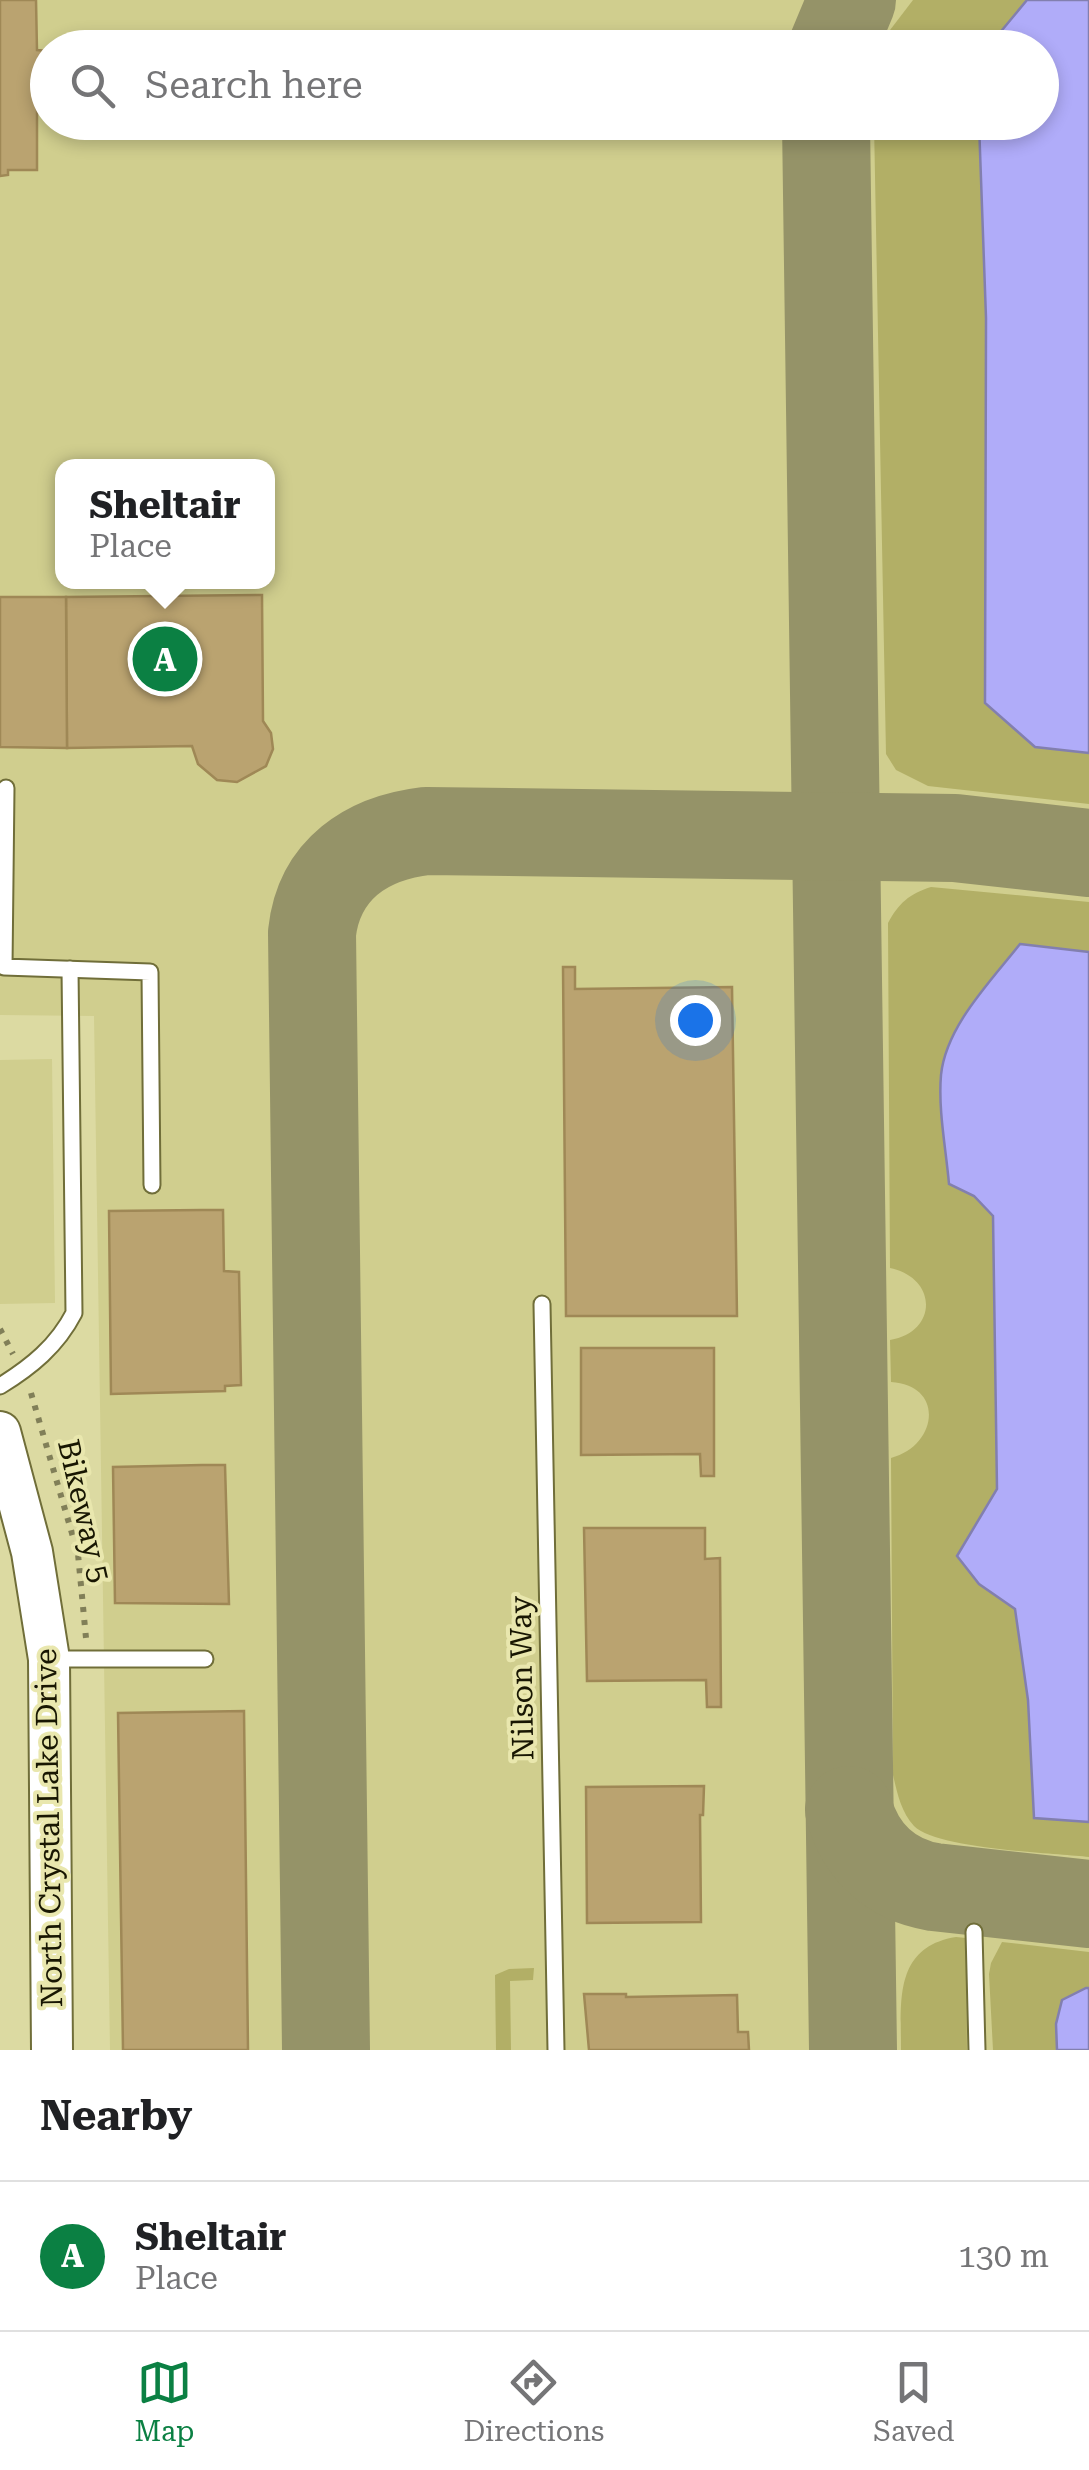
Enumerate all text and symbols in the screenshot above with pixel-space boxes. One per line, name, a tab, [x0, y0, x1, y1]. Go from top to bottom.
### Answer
search box	[30, 30, 1059, 140]
icon: search	[65, 58, 120, 113]
text: Search here	[145, 63, 363, 107]
popup	[55, 459, 275, 589]
text: Sheltair	[89, 483, 241, 527]
text: Place	[89, 527, 172, 565]
pin: A	[132, 622, 198, 696]
your location	[670, 995, 721, 1046]
street label: Bikeway 5	[51, 1436, 118, 1586]
street label: Nilson Way	[503, 1595, 540, 1761]
street label: North Crystal Lake Drive	[28, 1648, 69, 2008]
text: Nearby	[40, 2091, 192, 2140]
text: Sheltair	[135, 2215, 287, 2259]
text: A	[61, 2237, 84, 2275]
text: 130 m	[958, 2237, 1049, 2275]
text: Place	[135, 2259, 218, 2297]
tab: Map	[135, 2355, 194, 2448]
tab: Directions	[463, 2355, 604, 2448]
tab: Saved	[873, 2355, 955, 2448]

